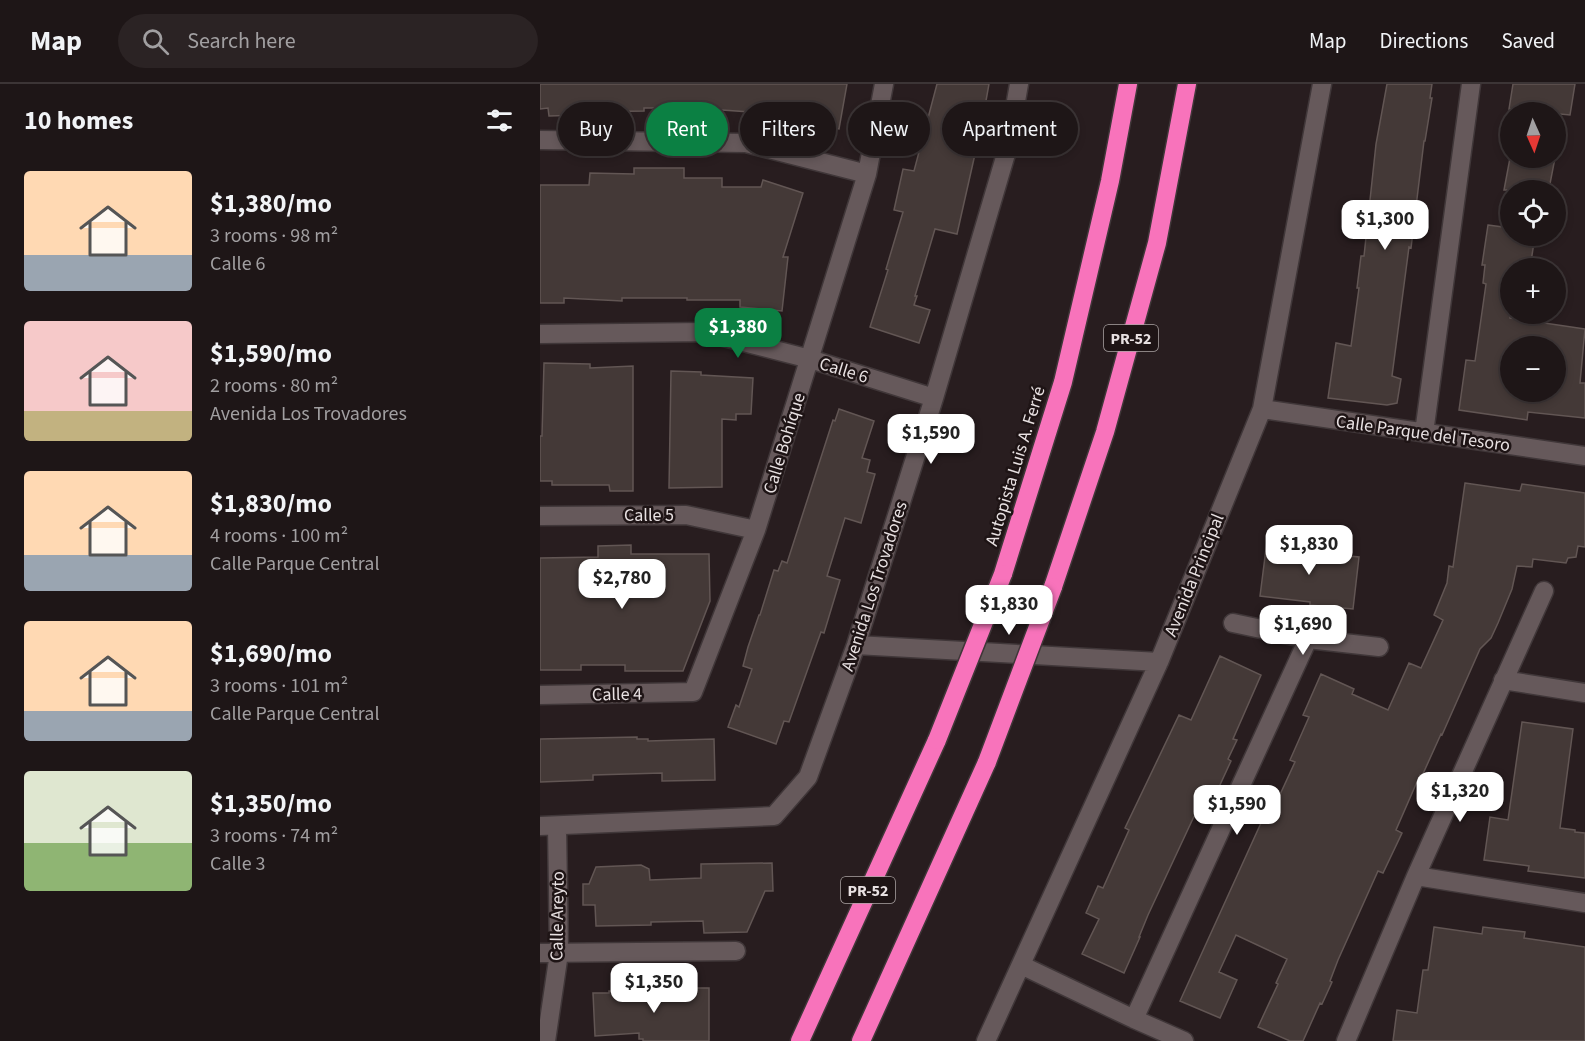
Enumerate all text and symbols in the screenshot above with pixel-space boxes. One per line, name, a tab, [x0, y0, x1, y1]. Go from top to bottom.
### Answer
search box	[118, 14, 538, 68]
text: Map	[30, 21, 82, 61]
icon: search	[139, 25, 172, 58]
text: Search here	[187, 25, 296, 57]
text: Map	[1309, 26, 1347, 56]
text: Directions	[1380, 26, 1468, 56]
text: Saved	[1501, 26, 1555, 56]
text: 10 homes	[24, 102, 133, 139]
chip: Buy	[558, 102, 634, 156]
chip: Rent	[646, 102, 728, 156]
chip: Filters	[740, 102, 836, 156]
chip: New	[848, 102, 930, 156]
chip: Apartment	[942, 102, 1078, 156]
north arrow	[1500, 102, 1566, 168]
map controls	[1500, 102, 1566, 402]
icon: filters	[483, 104, 516, 137]
button: locate	[1500, 180, 1566, 246]
text: $1,380/mo	[210, 185, 332, 222]
icon: home	[72, 195, 144, 267]
pin: $1,300	[1336, 200, 1434, 251]
text: $1,300	[1356, 205, 1414, 233]
text: 3 rooms · 98 m²	[210, 222, 338, 250]
text: Calle 6	[210, 250, 266, 278]
button: +	[1500, 258, 1566, 324]
pin: $1,380	[689, 308, 787, 359]
text: $1,380	[709, 313, 767, 341]
road number: PR-52	[1104, 325, 1158, 351]
text: $1,590/mo	[210, 335, 332, 372]
button: −	[1500, 336, 1566, 402]
icon: home	[72, 345, 144, 417]
street label: Calle 6	[816, 351, 871, 390]
text: 2 rooms · 80 m²	[210, 372, 338, 400]
street label: Autopista Luis A. Ferré	[979, 383, 1052, 549]
street label: Calle Bohíque	[757, 390, 812, 497]
text: Avenida Los Trovadores	[210, 400, 407, 428]
street label: Calle Parque del Tesoro	[1334, 409, 1512, 458]
pin: $1,590	[882, 414, 980, 465]
text: $1,590	[902, 419, 960, 447]
text: $1,830/mo	[210, 485, 332, 522]
icon: home	[72, 495, 144, 567]
street label: Avenida Los Trovadores	[835, 498, 914, 674]
street label: Calle 5	[624, 503, 674, 528]
street label: Avenida Principal	[1158, 510, 1231, 640]
text: 4 rooms · 100 m²	[210, 522, 348, 550]
pin: $1,830	[1260, 525, 1358, 576]
text: $1,830	[1280, 530, 1338, 558]
text: Calle Parque Central	[210, 550, 380, 578]
pin: $2,780	[573, 559, 671, 610]
text: $2,780	[593, 564, 651, 592]
pin: $1,830	[960, 585, 1058, 636]
text: $1,830	[980, 590, 1038, 618]
pin: $1,690	[1254, 605, 1352, 656]
text: $1,690	[1274, 610, 1332, 638]
text: $1,690/mo	[210, 635, 332, 672]
icon: home	[72, 645, 144, 717]
text: 3 rooms · 101 m²	[210, 672, 348, 700]
street label: Calle 4	[592, 682, 642, 707]
text: Calle Parque Central	[210, 700, 380, 728]
pin: $1,320	[1411, 772, 1509, 823]
text: $1,320	[1431, 777, 1489, 805]
text: $1,350/mo	[210, 785, 332, 822]
pin: $1,590	[1188, 785, 1286, 836]
text: $1,590	[1208, 790, 1266, 818]
icon: home	[72, 795, 144, 867]
text: 3 rooms · 74 m²	[210, 822, 338, 850]
text: Calle 3	[210, 850, 266, 878]
street label: Calle Areyto	[544, 871, 571, 961]
road number: PR-52	[841, 877, 895, 903]
pin: $1,350	[605, 963, 703, 1014]
text: $1,350	[625, 968, 683, 996]

